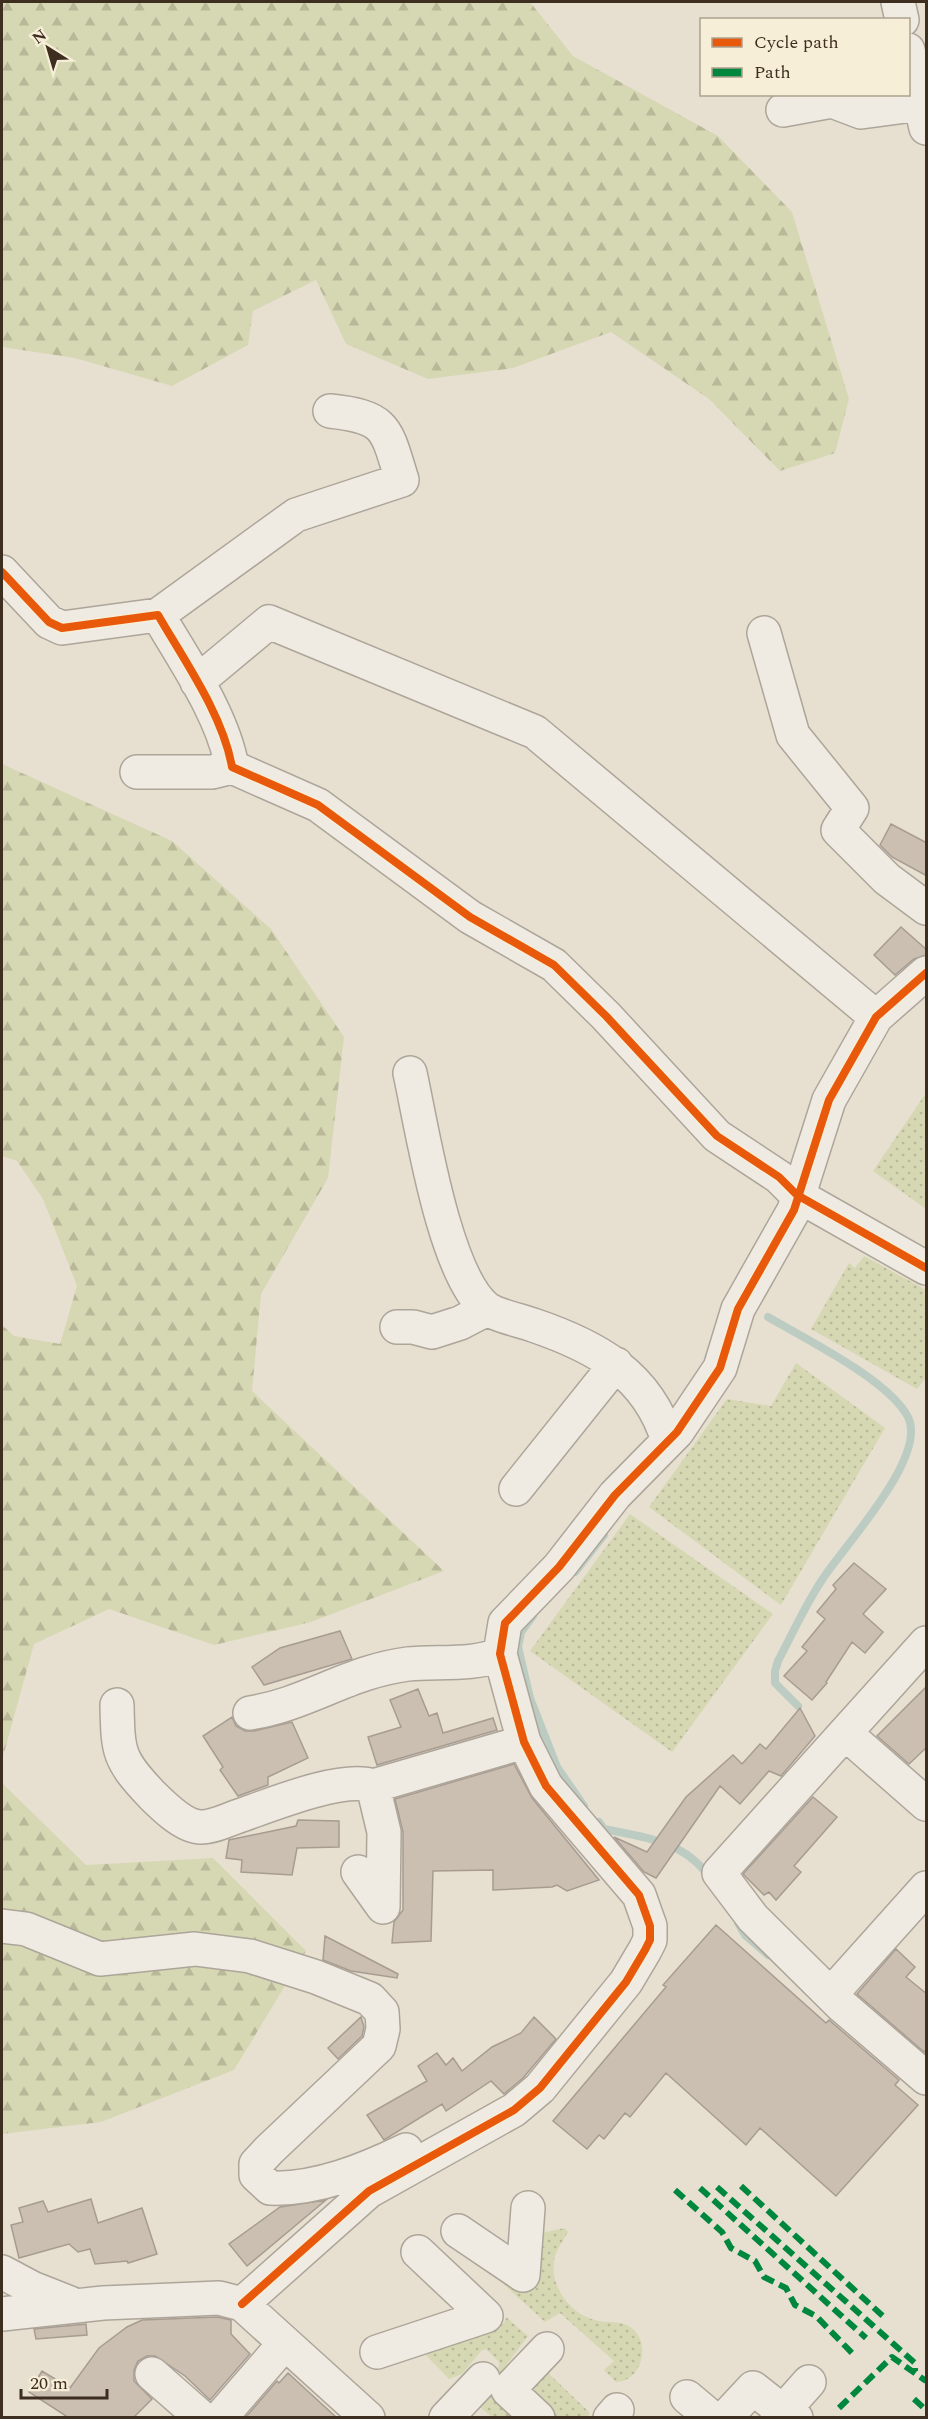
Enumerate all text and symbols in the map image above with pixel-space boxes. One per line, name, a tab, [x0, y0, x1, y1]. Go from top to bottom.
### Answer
north arrow	[18, 18, 78, 78]
legend	[700, 18, 910, 96]
text: N	[27, 23, 52, 50]
text: Cycle path	[754, 29, 839, 56]
text: Path	[754, 59, 791, 86]
scale bar	[21, 2362, 106, 2400]
text: 20 m	[30, 2370, 68, 2397]

